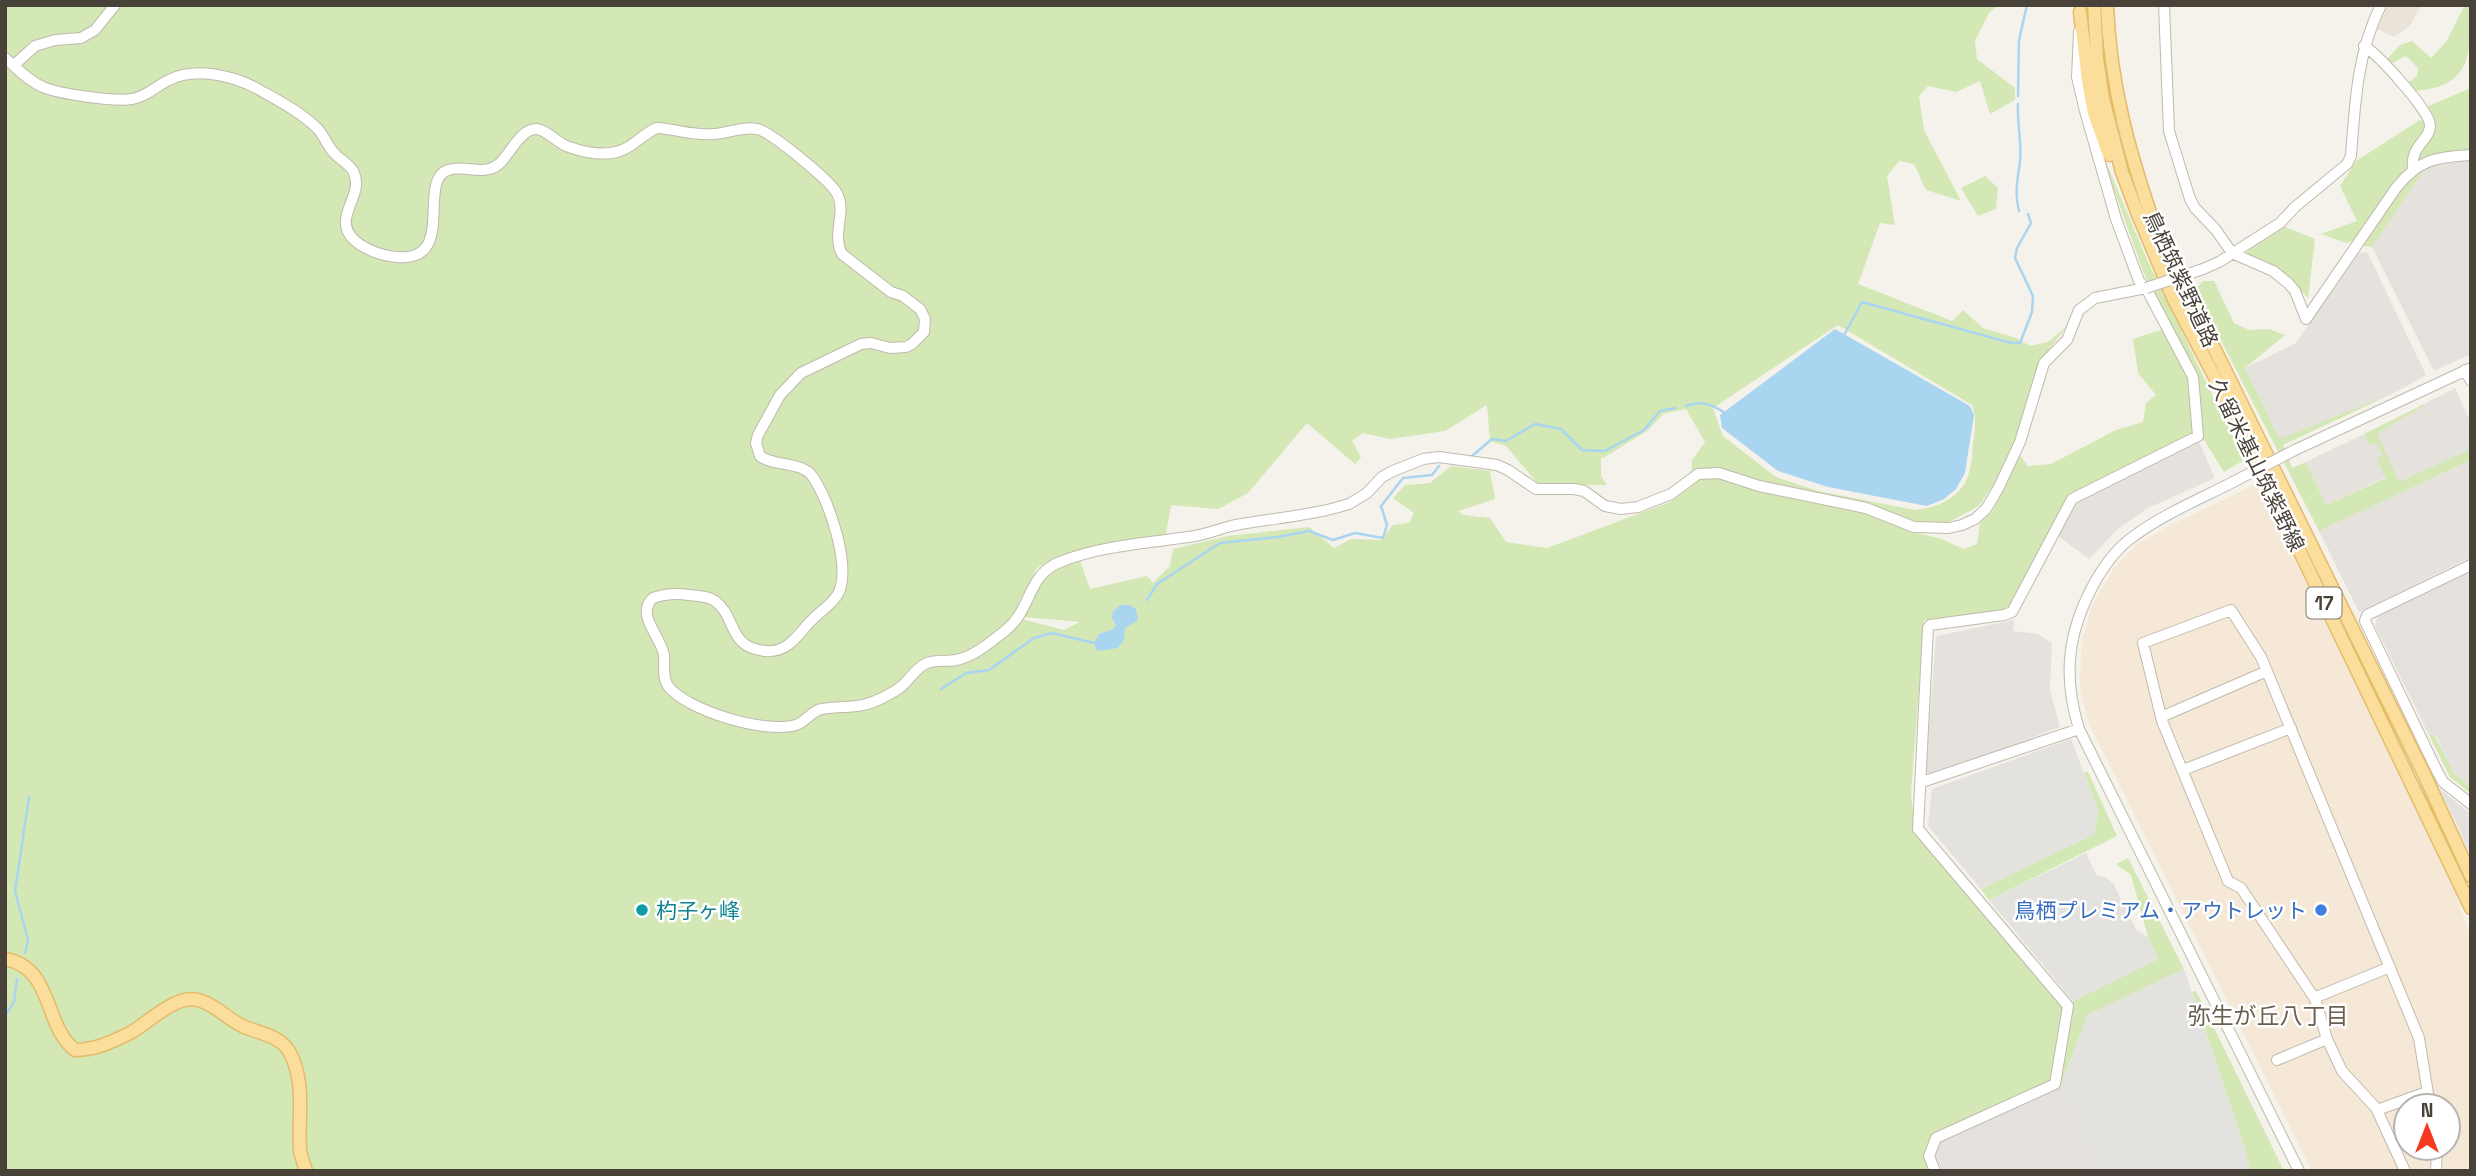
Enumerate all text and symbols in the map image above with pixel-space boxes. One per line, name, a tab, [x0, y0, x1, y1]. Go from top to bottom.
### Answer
street label: 鳥栖筑紫野道路	[2138, 207, 2224, 351]
street label: 久留米基山筑紫野線	[2203, 374, 2311, 556]
road number: 17	[2306, 588, 2342, 618]
place label: 杓子ヶ峰	[656, 897, 740, 924]
place label: 鳥栖プレミアム・アウトレット	[2014, 897, 2307, 924]
marker: 杓子ヶ峰	[634, 902, 650, 918]
marker: 鳥栖プレミアム・アウトレット	[2313, 902, 2329, 918]
district label: 弥生が丘八丁目	[2188, 1001, 2349, 1031]
north arrow	[2392, 1092, 2462, 1162]
text: N	[2421, 1098, 2433, 1123]

